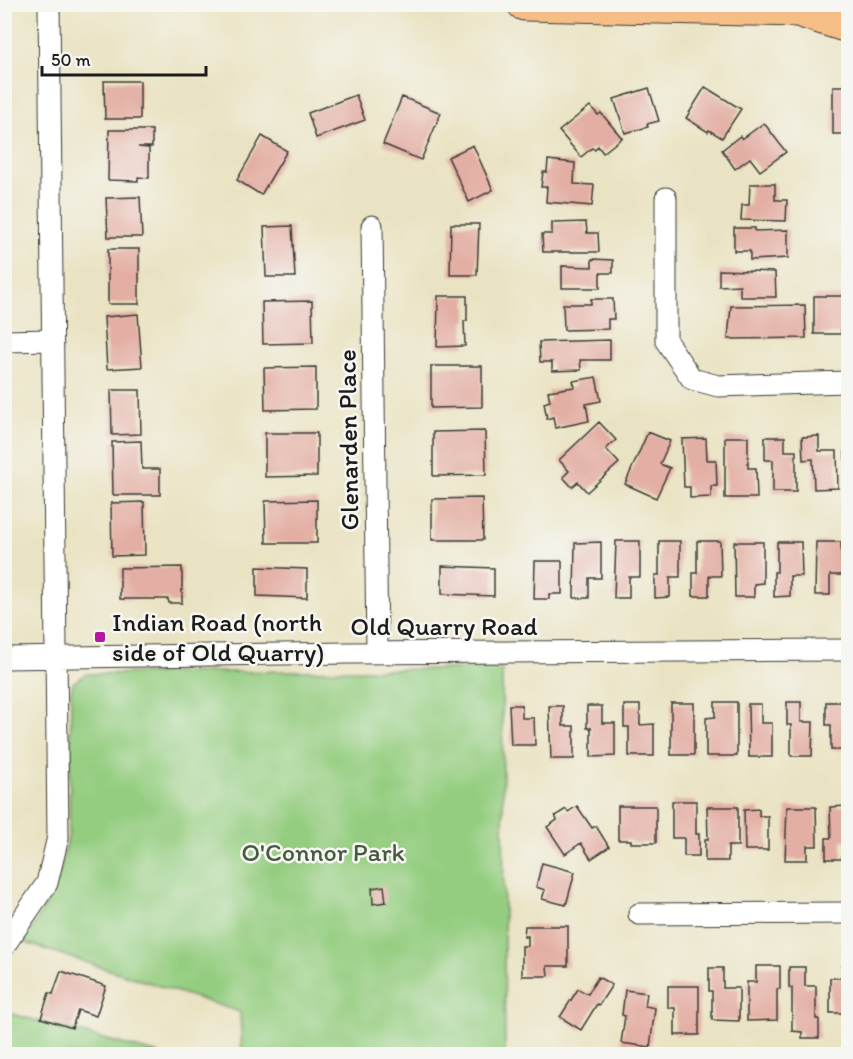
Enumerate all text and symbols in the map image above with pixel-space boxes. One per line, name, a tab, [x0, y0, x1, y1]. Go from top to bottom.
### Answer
scale bar	[42, 39, 206, 77]
text: 50 m	[51, 49, 91, 71]
street label: Glenarden Place	[330, 349, 366, 531]
place label: Indian Road (north side of Old Quarry)	[112, 606, 325, 668]
street label: Old Quarry Road	[350, 610, 538, 642]
marker: Indian Road (north side of Old Quarry)	[93, 630, 107, 644]
park label: O'Connor Park	[241, 836, 405, 868]

